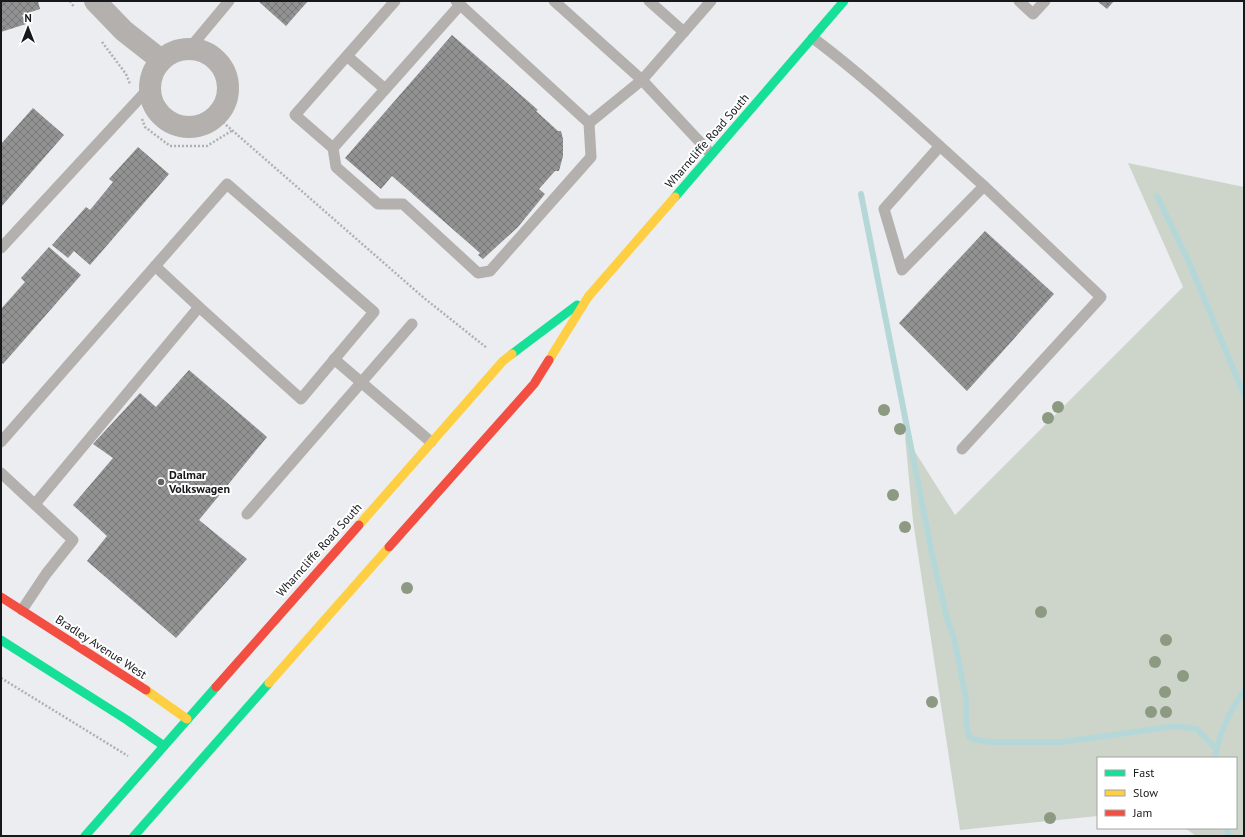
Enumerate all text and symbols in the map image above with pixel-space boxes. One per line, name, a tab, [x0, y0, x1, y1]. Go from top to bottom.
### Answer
north arrow	[8, 8, 48, 48]
text: N	[24, 11, 32, 25]
street label: Wharncliffe Road South	[661, 90, 752, 191]
place label: Dalmar Volkswagen	[168, 467, 230, 496]
marker: Dalmar Volkswagen	[156, 477, 166, 487]
street label: Wharncliffe Road South	[273, 500, 365, 599]
street label: Bradley Avenue West	[53, 611, 150, 682]
legend	[1097, 757, 1237, 829]
text: Fast	[1133, 765, 1154, 780]
text: Slow	[1133, 785, 1158, 800]
text: Jam	[1132, 805, 1152, 820]

